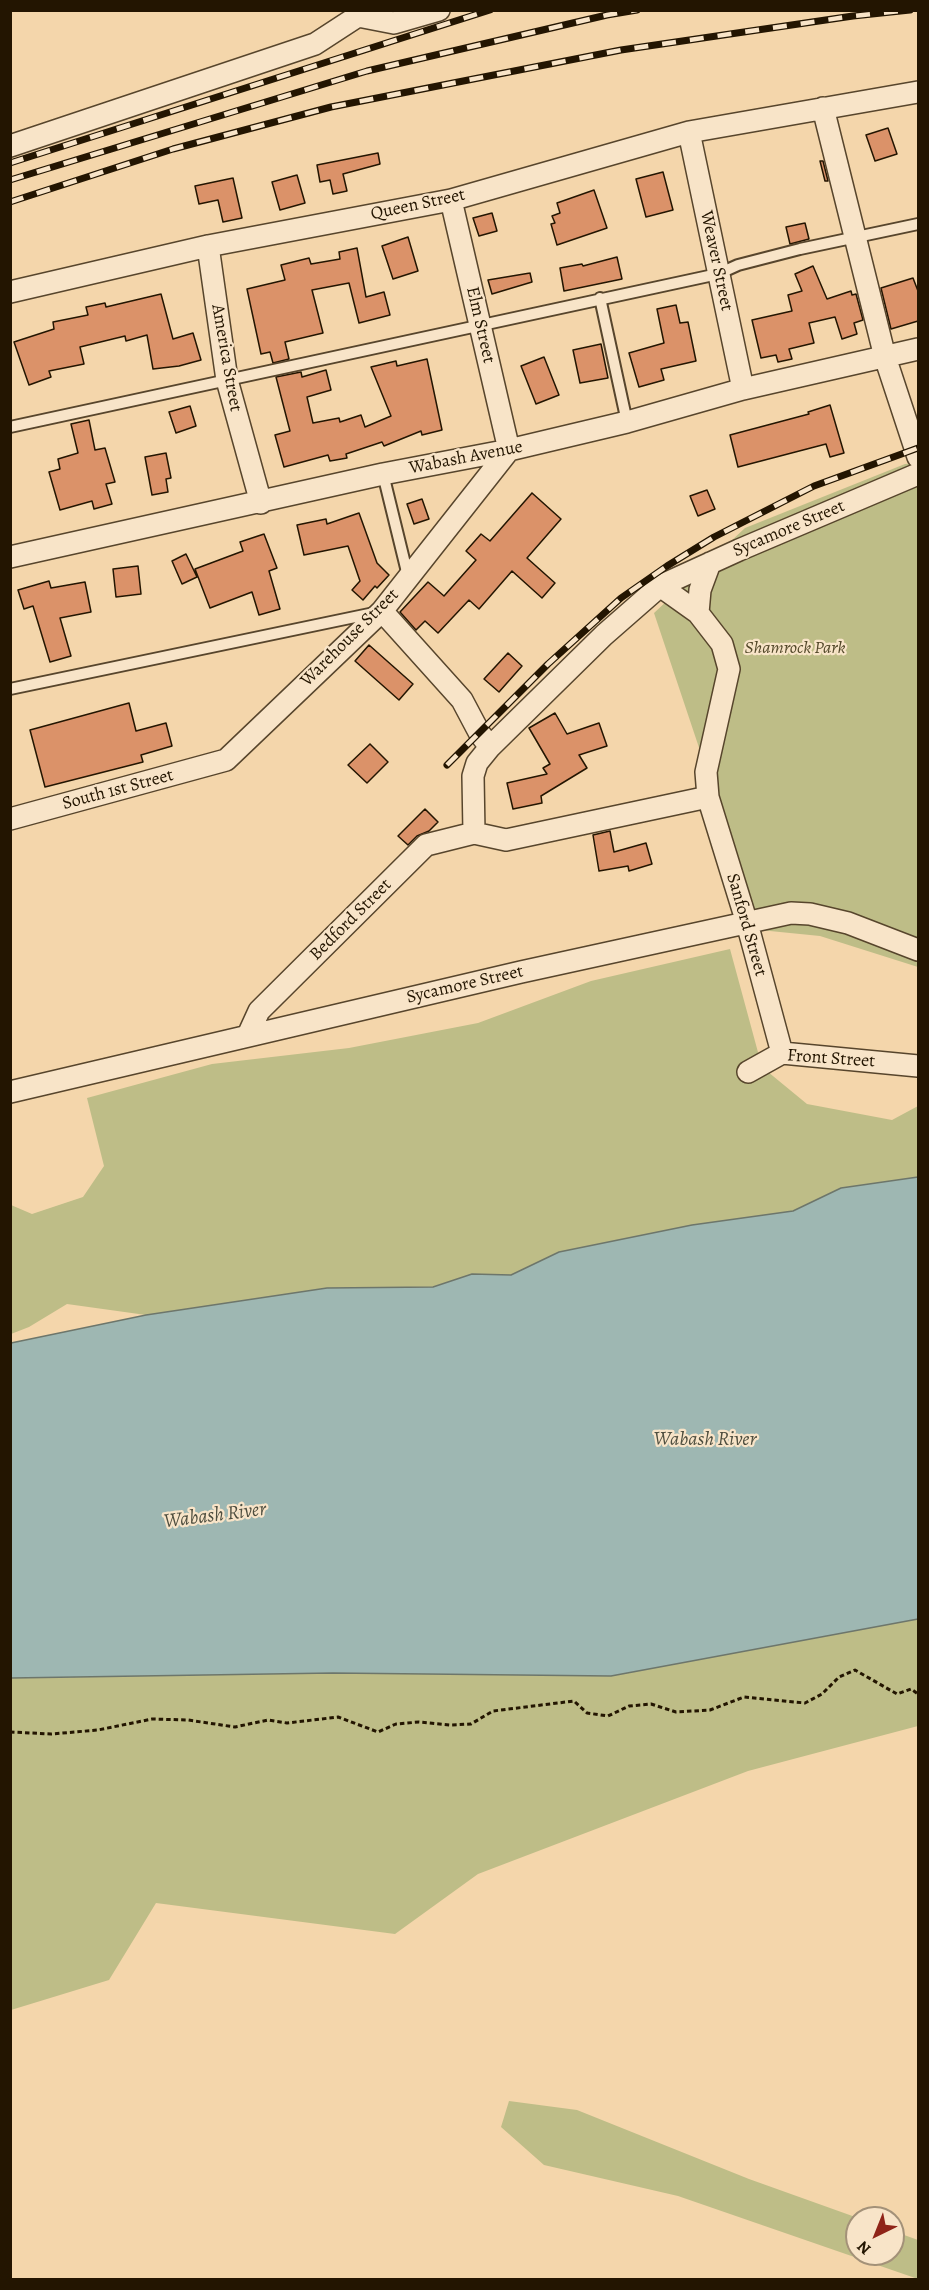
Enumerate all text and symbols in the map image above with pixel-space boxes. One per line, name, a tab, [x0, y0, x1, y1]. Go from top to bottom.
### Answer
street label: Queen Street	[369, 184, 467, 226]
street label: Weaver Street	[695, 209, 737, 313]
street label: Elm Street	[461, 285, 499, 365]
street label: America Street	[206, 303, 246, 413]
street label: Wabash Avenue	[407, 436, 525, 480]
street label: Sycamore Street	[730, 496, 848, 562]
street label: Warehouse Street	[296, 584, 404, 692]
park label: Shamrock Park	[744, 638, 846, 660]
street label: South 1st Street	[60, 765, 176, 815]
street label: Sanford Street	[721, 871, 771, 979]
street label: Bedford Street	[306, 875, 396, 965]
street label: Sycamore Street	[404, 961, 526, 1009]
street label: Front Street	[786, 1045, 876, 1073]
water label: Wabash River	[654, 1428, 756, 1452]
water label: Wabash River	[163, 1498, 267, 1534]
north arrow	[845, 2206, 905, 2266]
text: N	[852, 2236, 876, 2260]

